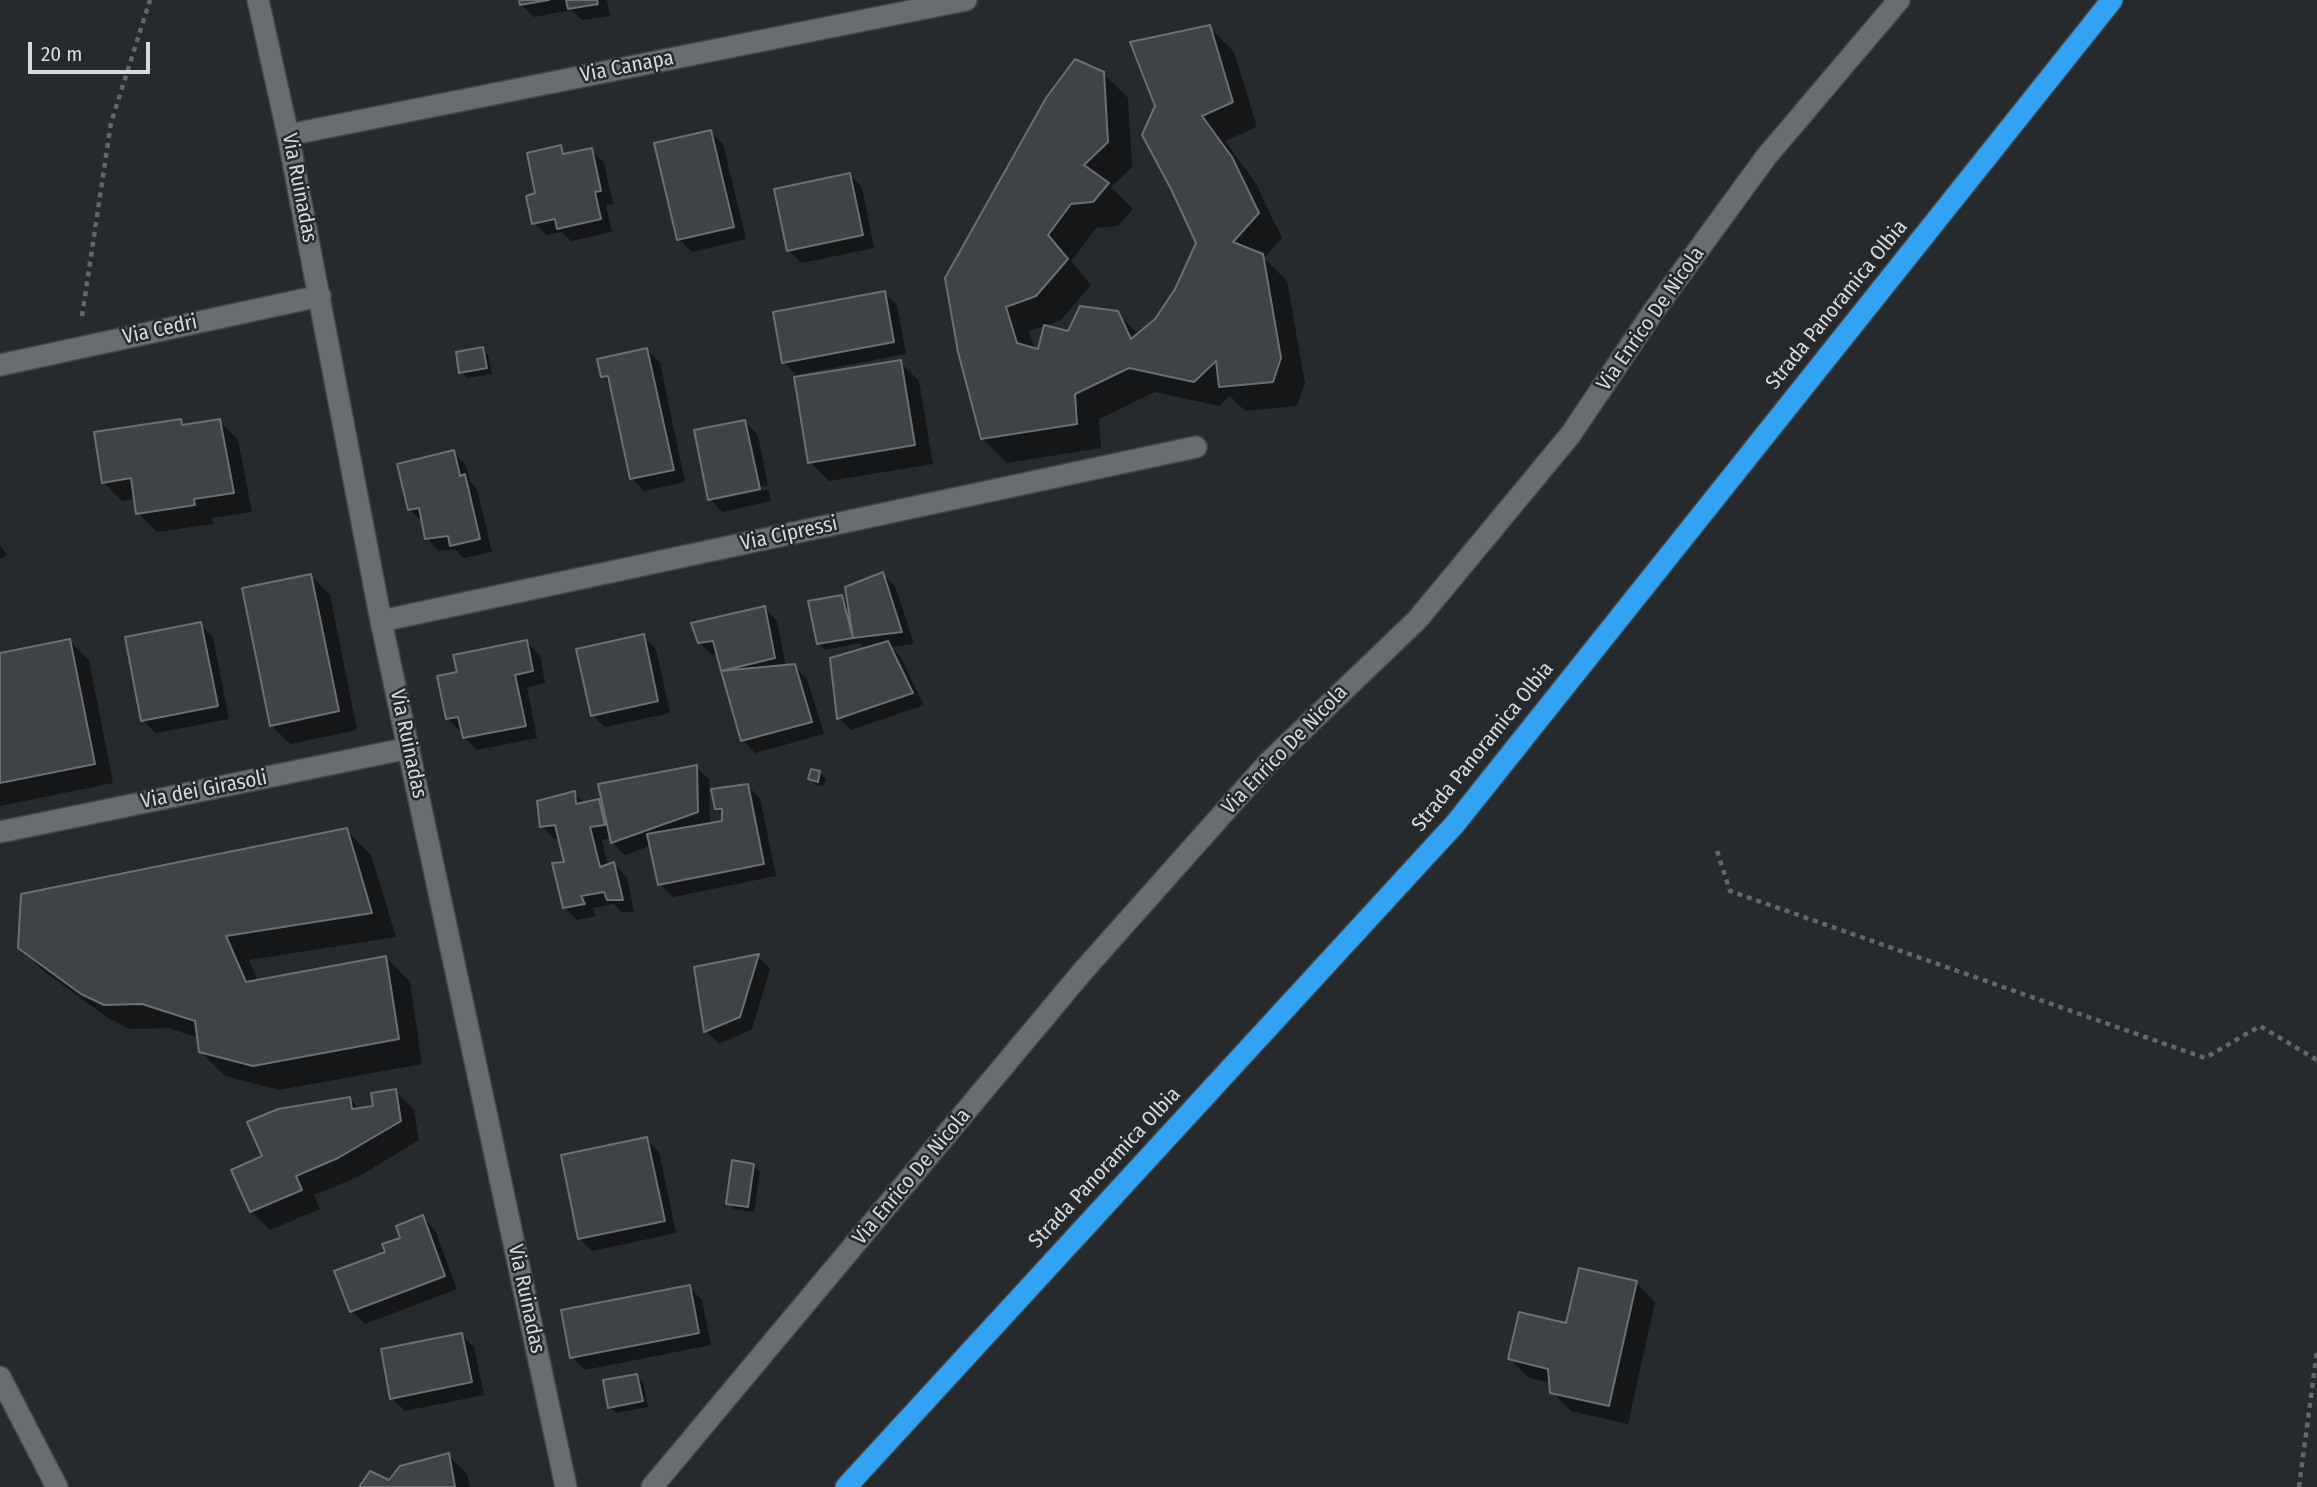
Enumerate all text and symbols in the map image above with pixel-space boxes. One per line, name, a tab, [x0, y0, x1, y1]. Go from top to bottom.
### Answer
scale bar	[32, 28, 154, 72]
text: 20 m	[41, 41, 82, 67]
street label: Via Canapa	[578, 46, 676, 88]
street label: Via Ruinadas	[276, 131, 322, 245]
street label: Strada Panoramica Olbia	[1761, 215, 1913, 395]
street label: Via Enrico De Nicola	[1592, 242, 1710, 396]
street label: Via Cedri	[120, 310, 200, 350]
street label: Via Cipressi	[738, 511, 840, 557]
street label: Strada Panoramica Olbia	[1407, 657, 1559, 837]
street label: Via Enrico De Nicola	[1217, 680, 1353, 820]
street label: Via Ruinadas	[384, 687, 432, 801]
street label: Via dei Girasoli	[139, 765, 269, 815]
street label: Strada Panoramica Olbia	[1024, 1082, 1186, 1254]
street label: Via Enrico De Nicola	[848, 1104, 976, 1250]
street label: Via Ruinadas	[502, 1242, 550, 1356]

